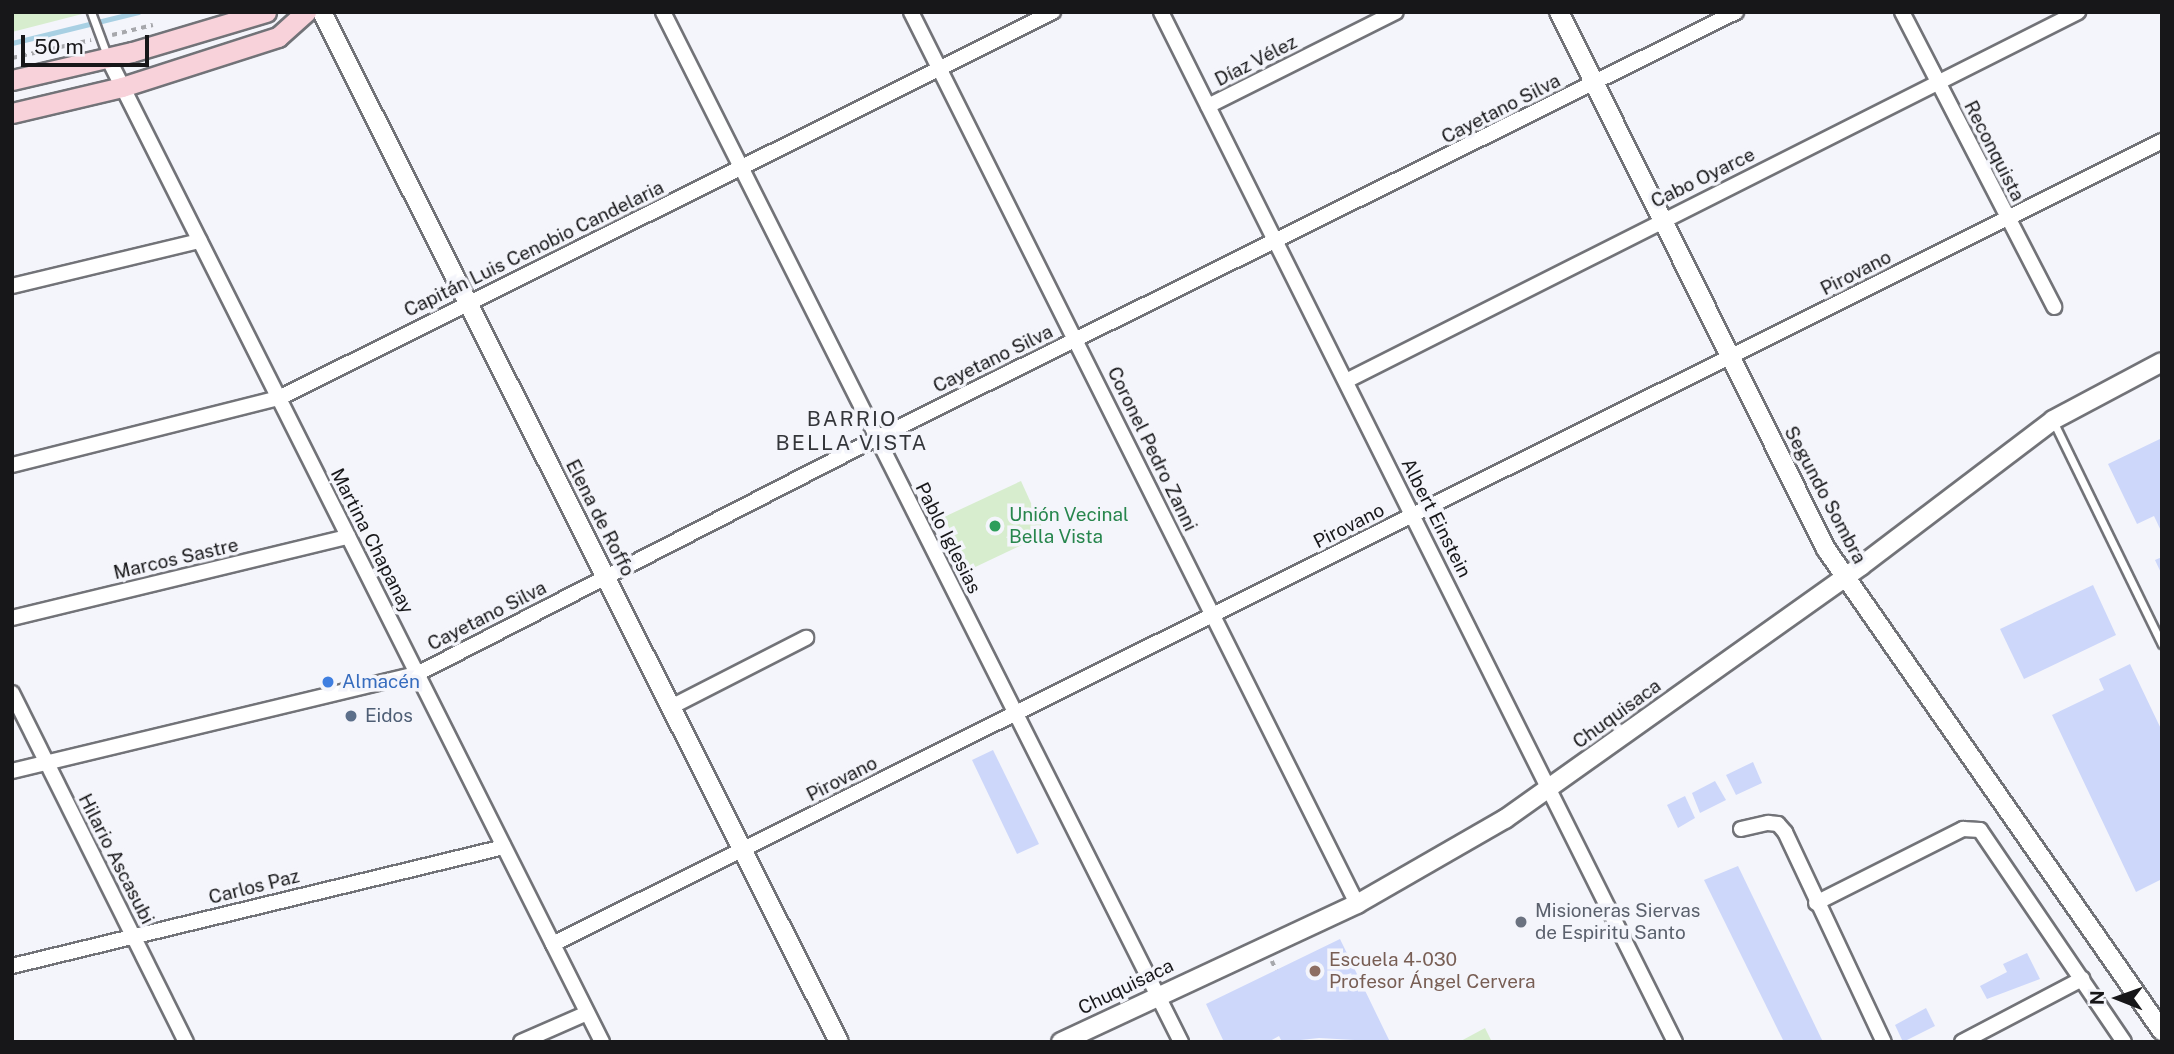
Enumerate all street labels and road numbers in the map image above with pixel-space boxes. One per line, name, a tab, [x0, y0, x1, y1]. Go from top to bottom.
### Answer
street label: Díaz Vélez	[1211, 30, 1301, 92]
street label: Cayetano Silva	[1438, 69, 1564, 149]
street label: Reconquista	[1959, 97, 2029, 205]
street label: Cabo Oyarce	[1647, 143, 1759, 213]
street label: Capitán Luis Cenobio Candelaria	[400, 176, 668, 322]
street label: Pirovano	[1817, 246, 1895, 300]
street label: Cayetano Silva	[929, 320, 1057, 398]
street label: Coronel Pedro Zanni	[1102, 363, 1202, 535]
street label: Segundo Sombra	[1779, 422, 1871, 568]
street label: Albert Einstein	[1396, 455, 1476, 581]
street label: Elena de Roffo	[561, 456, 639, 580]
street label: Martina Chapanay	[325, 464, 419, 618]
street label: Pablo Iglesias	[910, 479, 986, 597]
street label: Pirovano	[1310, 499, 1388, 553]
street label: Marcos Sastre	[111, 534, 241, 584]
street label: Cayetano Silva	[424, 576, 550, 656]
street label: Chuquisaca	[1569, 674, 1665, 754]
street label: Pirovano	[803, 752, 881, 806]
street label: Hilario Ascasubi	[73, 790, 159, 928]
street label: Carlos Paz	[206, 865, 302, 909]
street label: Chuquisaca	[1075, 954, 1177, 1020]

